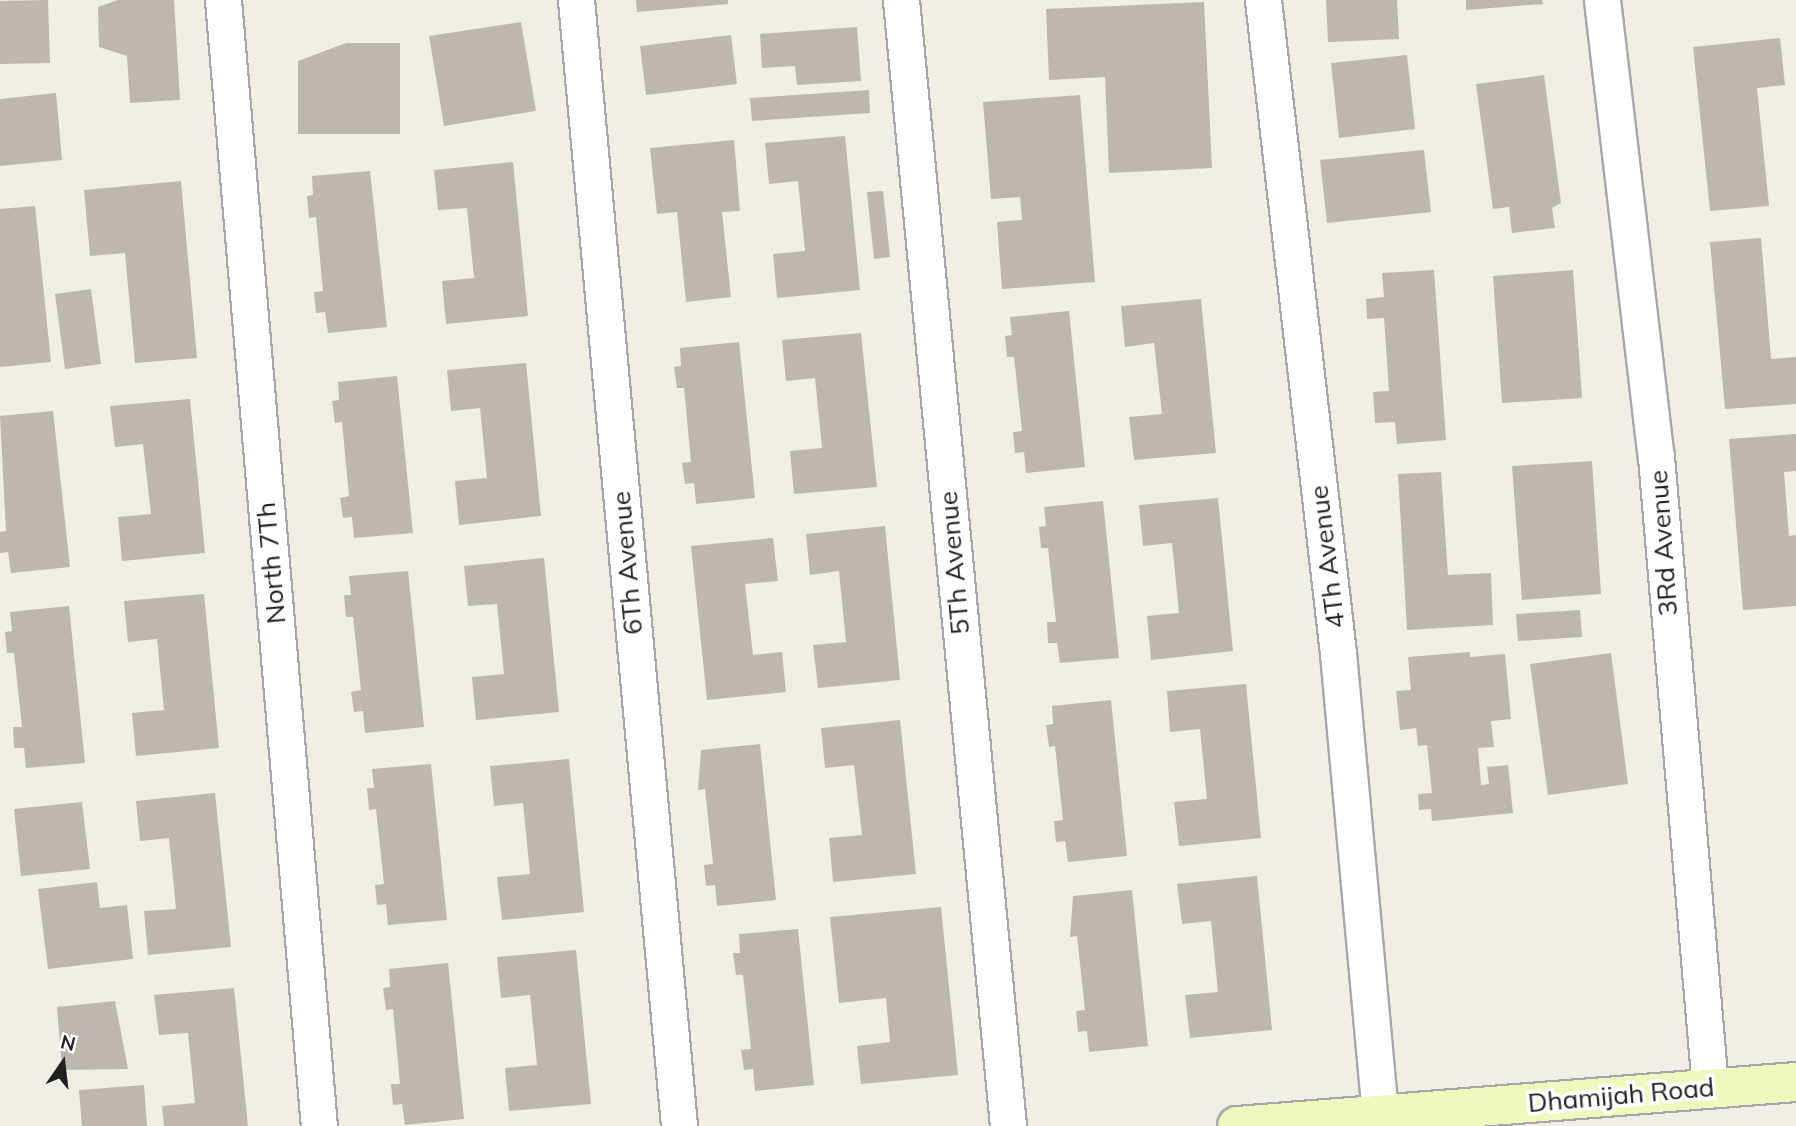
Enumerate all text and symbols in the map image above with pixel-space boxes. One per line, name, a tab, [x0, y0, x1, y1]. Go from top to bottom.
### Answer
street label: 3Rd Avenue	[1642, 469, 1684, 617]
street label: 4Th Avenue	[1303, 484, 1351, 630]
street label: 6Th Avenue	[605, 490, 649, 636]
street label: 5Th Avenue	[932, 490, 976, 636]
street label: North 7Th	[250, 501, 292, 625]
north arrow	[28, 1028, 98, 1098]
text: N	[58, 1029, 78, 1056]
street label: Dhamijah Road	[1527, 1071, 1715, 1119]

